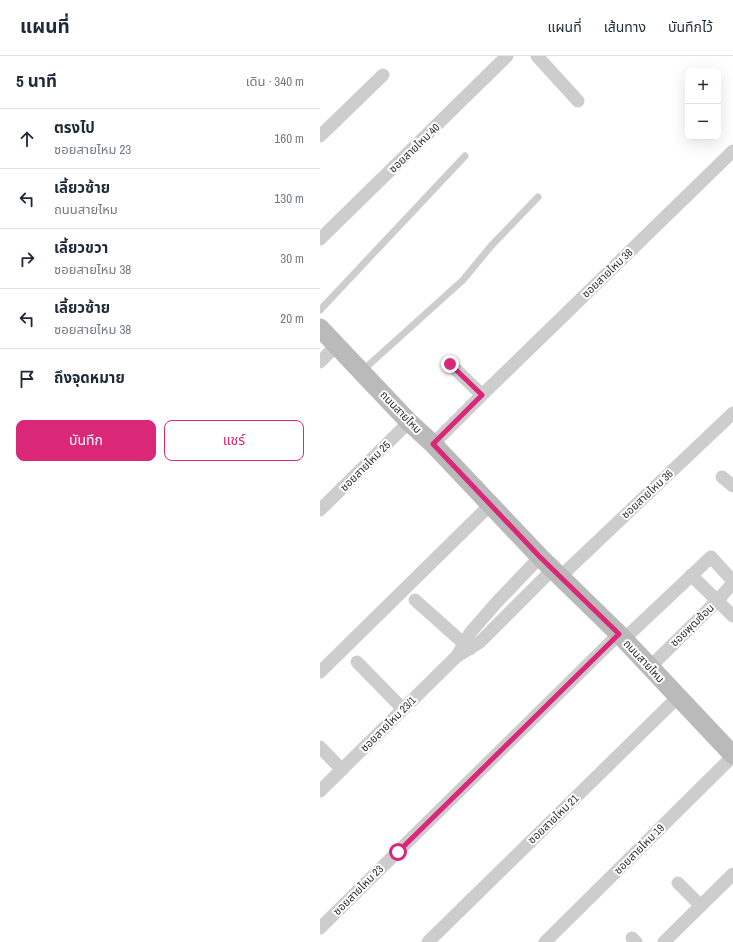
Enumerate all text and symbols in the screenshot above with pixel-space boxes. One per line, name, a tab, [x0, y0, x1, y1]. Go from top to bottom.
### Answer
text: แผนที่	[20, 13, 70, 39]
text: แผนที่	[548, 18, 582, 36]
text: เส้นทาง	[604, 18, 646, 36]
text: บันทึกไว้	[668, 18, 713, 36]
map controls	[685, 68, 721, 140]
button: +	[685, 68, 721, 104]
text: 5 นาที	[16, 69, 57, 92]
text: เดิน · 340 m	[246, 73, 304, 90]
button: −	[685, 104, 721, 140]
text: ตรงไป	[54, 117, 95, 138]
street label: ซอยสายไหม 40	[386, 120, 442, 176]
icon: ahead	[16, 128, 38, 150]
text: 160 m	[274, 130, 304, 147]
text: ซอยสายไหม 23	[54, 141, 131, 158]
text: เลี้ยวซ้าย	[54, 177, 110, 198]
icon: left	[16, 188, 38, 210]
text: 130 m	[274, 190, 304, 207]
text: ถนนสายไหม	[54, 201, 118, 218]
text: เลี้ยวขวา	[54, 237, 108, 258]
street label: ซอยสายไหม 38	[579, 245, 635, 301]
icon: right	[16, 248, 38, 270]
text: 30 m	[280, 250, 304, 267]
text: ซอยสายไหม 38	[54, 261, 131, 278]
text: เลี้ยวซ้าย	[54, 297, 110, 318]
icon: left	[16, 308, 38, 330]
text: 20 m	[280, 310, 304, 327]
text: ซอยสายไหม 38	[54, 321, 131, 338]
route end	[441, 355, 459, 373]
text: ถึงจุดหมาย	[54, 367, 125, 388]
icon: arrive	[16, 368, 38, 390]
street label: ถนนสายไหม	[377, 388, 425, 436]
button: บันทึก	[16, 420, 156, 461]
button: แชร์	[164, 420, 304, 461]
street label: ซอยสายไหม 25	[337, 438, 393, 494]
street label: ซอยสายไหม 36	[618, 467, 676, 521]
street label: ซอยพุฒซ้อน	[667, 601, 717, 649]
street label: ถนนสายไหม	[620, 636, 668, 686]
street label: ซอยสายไหม 23/1	[357, 693, 419, 755]
street label: ซอยสายไหม 21	[525, 791, 581, 847]
street label: ซอยสายไหม 19	[611, 821, 667, 877]
route start	[389, 843, 407, 861]
street label: ซอยสายไหม 23	[330, 862, 386, 918]

